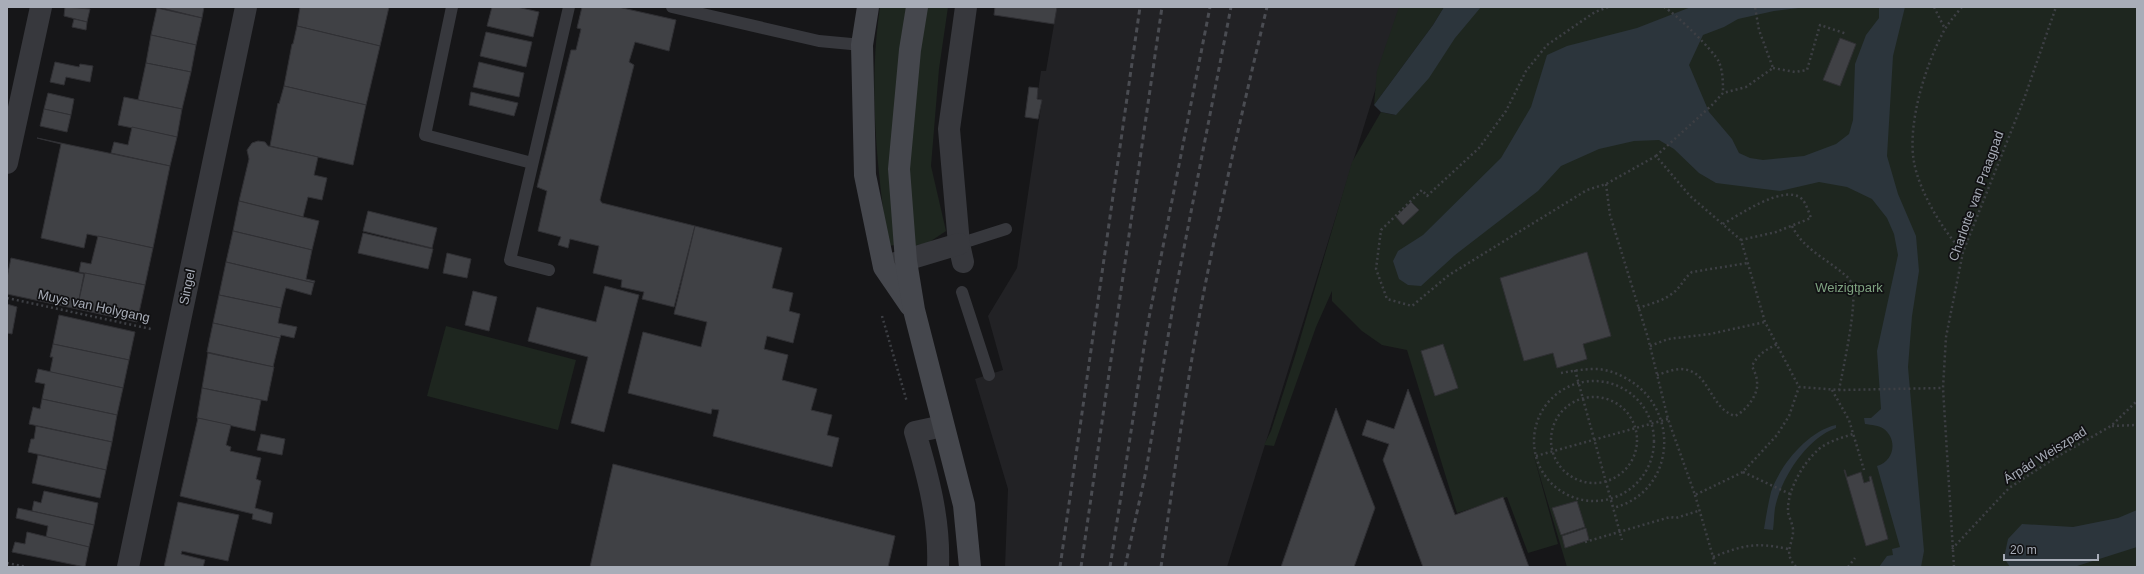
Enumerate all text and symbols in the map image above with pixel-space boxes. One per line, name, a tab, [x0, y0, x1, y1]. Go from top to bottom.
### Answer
street label: Charlotte van Praagpad	[1945, 129, 2007, 263]
street label: Singel	[176, 268, 198, 306]
park label: Weizigtpark	[1815, 280, 1883, 295]
street label: Muys van Holygang	[37, 287, 151, 325]
street label: Árpád Weiszpad	[2001, 423, 2089, 487]
scale bar	[2004, 536, 2098, 562]
text: 20 m	[2010, 543, 2037, 557]

